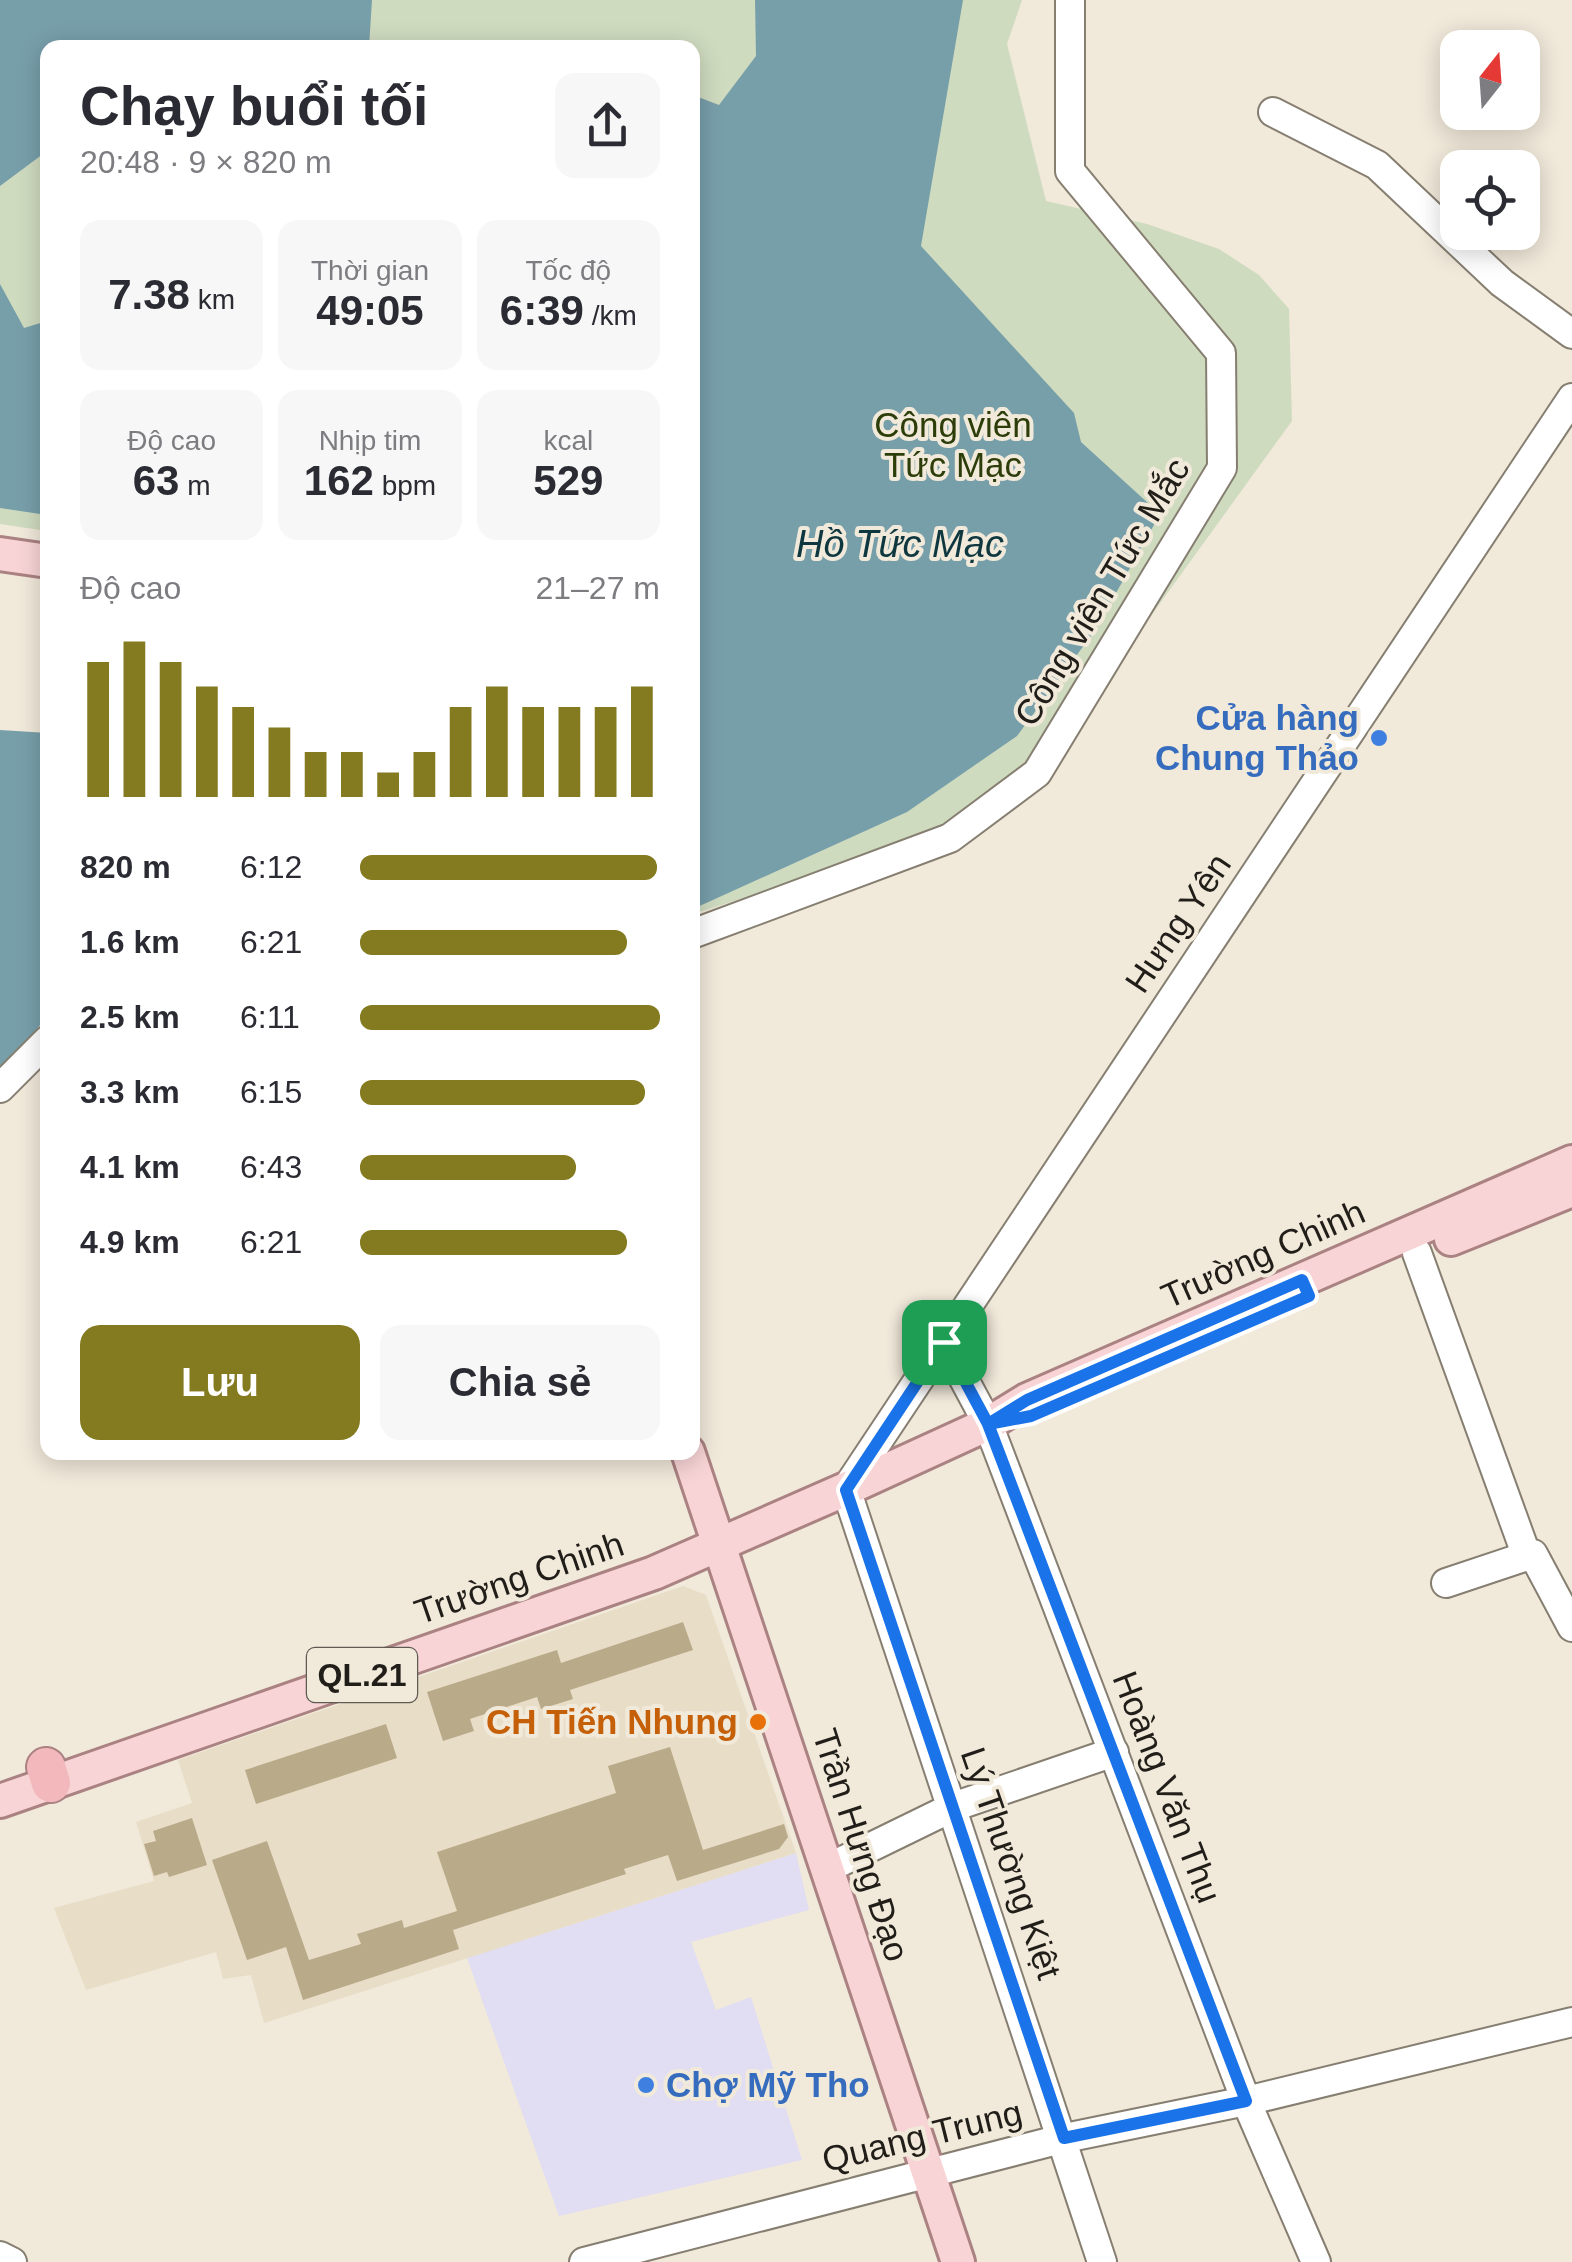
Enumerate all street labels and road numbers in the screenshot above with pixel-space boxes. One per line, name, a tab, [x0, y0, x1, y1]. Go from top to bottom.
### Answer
street label: Công viên Tức Mắc	[1006, 451, 1197, 732]
street label: Hưng Yên	[1117, 846, 1238, 1000]
street label: Trường Chinh	[1155, 1191, 1370, 1316]
street label: Trường Chinh	[409, 1524, 628, 1631]
road number: QL.21	[307, 1648, 417, 1702]
street label: Hoàng Văn Thụ	[1105, 1666, 1229, 1908]
street label: Trần Hưng Đạo	[806, 1724, 917, 1966]
street label: Lý Thường Kiệt	[954, 1742, 1069, 1984]
street label: Quang Trung	[818, 2092, 1026, 2179]

